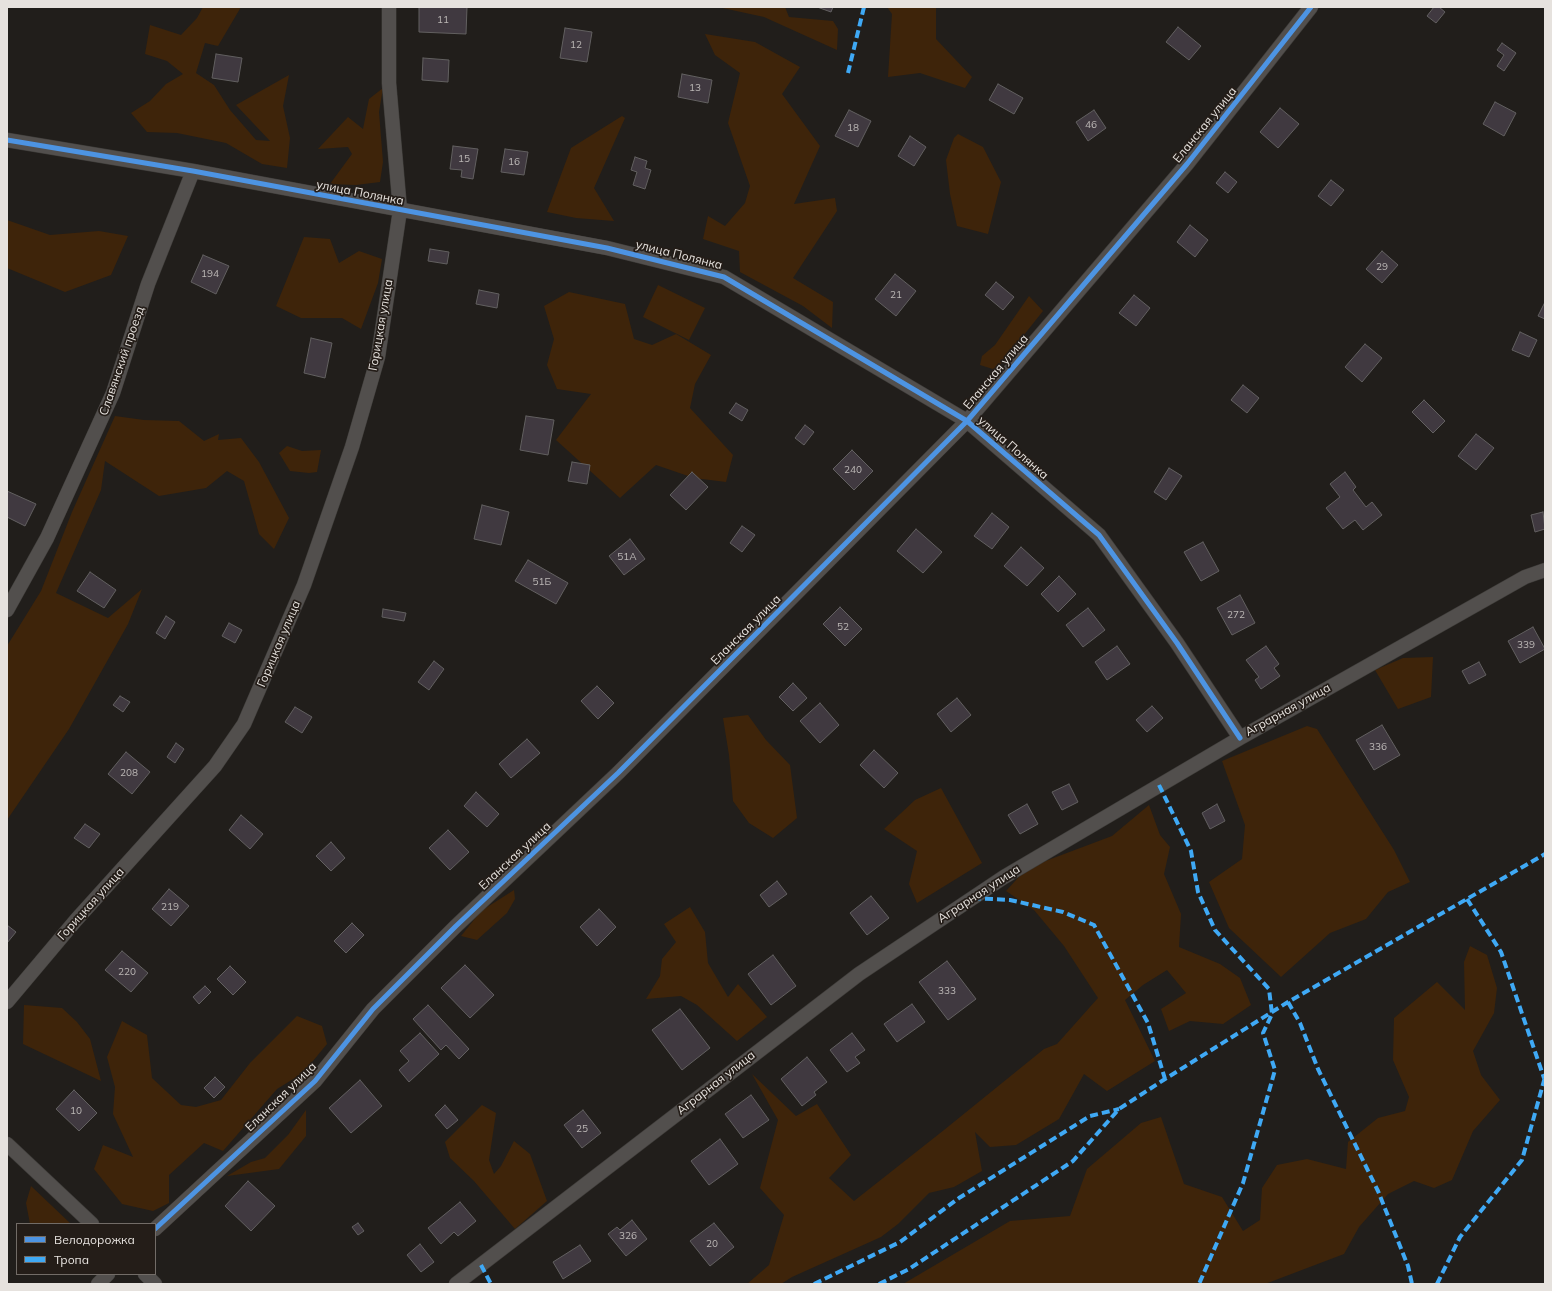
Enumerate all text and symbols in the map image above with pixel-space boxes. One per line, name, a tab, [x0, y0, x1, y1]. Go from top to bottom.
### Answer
house number: 11	[437, 14, 449, 26]
house number: 12	[570, 39, 582, 51]
house number: 13	[689, 82, 701, 94]
street label: Еланская улица	[1170, 84, 1240, 166]
house number: 46	[1085, 119, 1097, 131]
house number: 18	[847, 122, 859, 134]
house number: 15	[458, 153, 470, 165]
house number: 16	[508, 156, 520, 168]
street label: улица Полянка	[315, 177, 405, 209]
street label: улица Полянка	[634, 237, 724, 273]
house number: 29	[1376, 261, 1388, 273]
house number: 194	[201, 268, 219, 280]
street label: Горицкая улица	[366, 278, 396, 372]
house number: 21	[890, 289, 902, 301]
street label: Славянский проезд	[97, 305, 147, 417]
street label: Еланская улица	[961, 332, 1031, 412]
street label: улица Полянка	[975, 413, 1051, 483]
house number: 240	[844, 464, 862, 476]
house number: 51А	[617, 551, 637, 563]
house number: 51Б	[533, 576, 551, 588]
street label: Еланская улица	[708, 592, 784, 668]
street label: Горицкая улица	[254, 599, 304, 689]
house number: 272	[1227, 609, 1245, 621]
house number: 52	[837, 621, 849, 633]
house number: 339	[1517, 639, 1535, 651]
street label: Аграрная улица	[1243, 681, 1333, 739]
house number: 336	[1369, 741, 1387, 753]
house number: 208	[120, 767, 138, 779]
street label: Еланская улица	[476, 819, 554, 893]
street label: Аграрная улица	[935, 862, 1023, 926]
street label: Горицкая улица	[55, 865, 127, 943]
house number: 219	[161, 901, 179, 913]
house number: 220	[118, 966, 136, 978]
house number: 333	[938, 985, 956, 997]
street label: Аграрная улица	[674, 1048, 758, 1118]
street label: Еланская улица	[243, 1059, 319, 1135]
house number: 10	[70, 1105, 82, 1117]
house number: 25	[576, 1123, 588, 1135]
legend	[16, 1223, 156, 1275]
house number: 326	[619, 1230, 637, 1242]
text: Велодорожка	[54, 1232, 135, 1247]
house number: 20	[706, 1238, 718, 1250]
text: Тропа	[54, 1252, 89, 1267]

